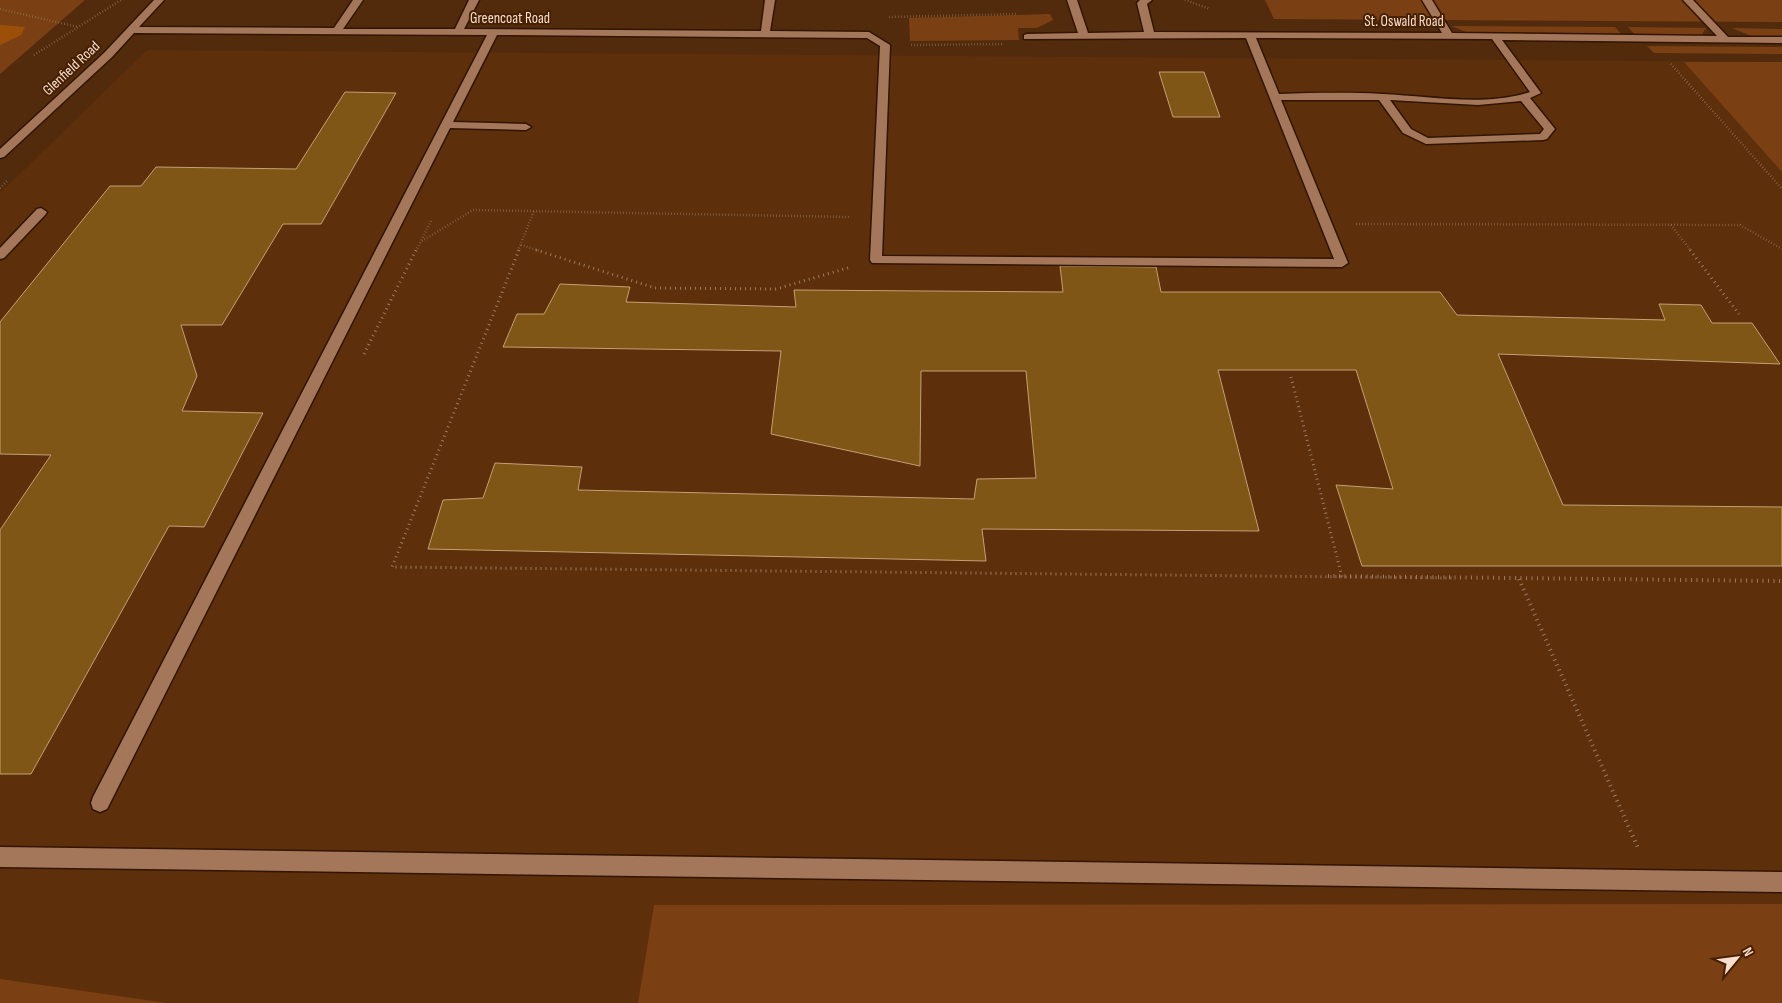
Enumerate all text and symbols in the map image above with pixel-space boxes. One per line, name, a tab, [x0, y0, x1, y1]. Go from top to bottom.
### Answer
street label: Greencoat Road	[470, 9, 550, 28]
street label: St. Oswald Road	[1364, 12, 1444, 31]
street label: Glenfield Road	[39, 37, 104, 100]
north arrow	[1712, 933, 1762, 983]
text: N	[1739, 945, 1757, 959]

